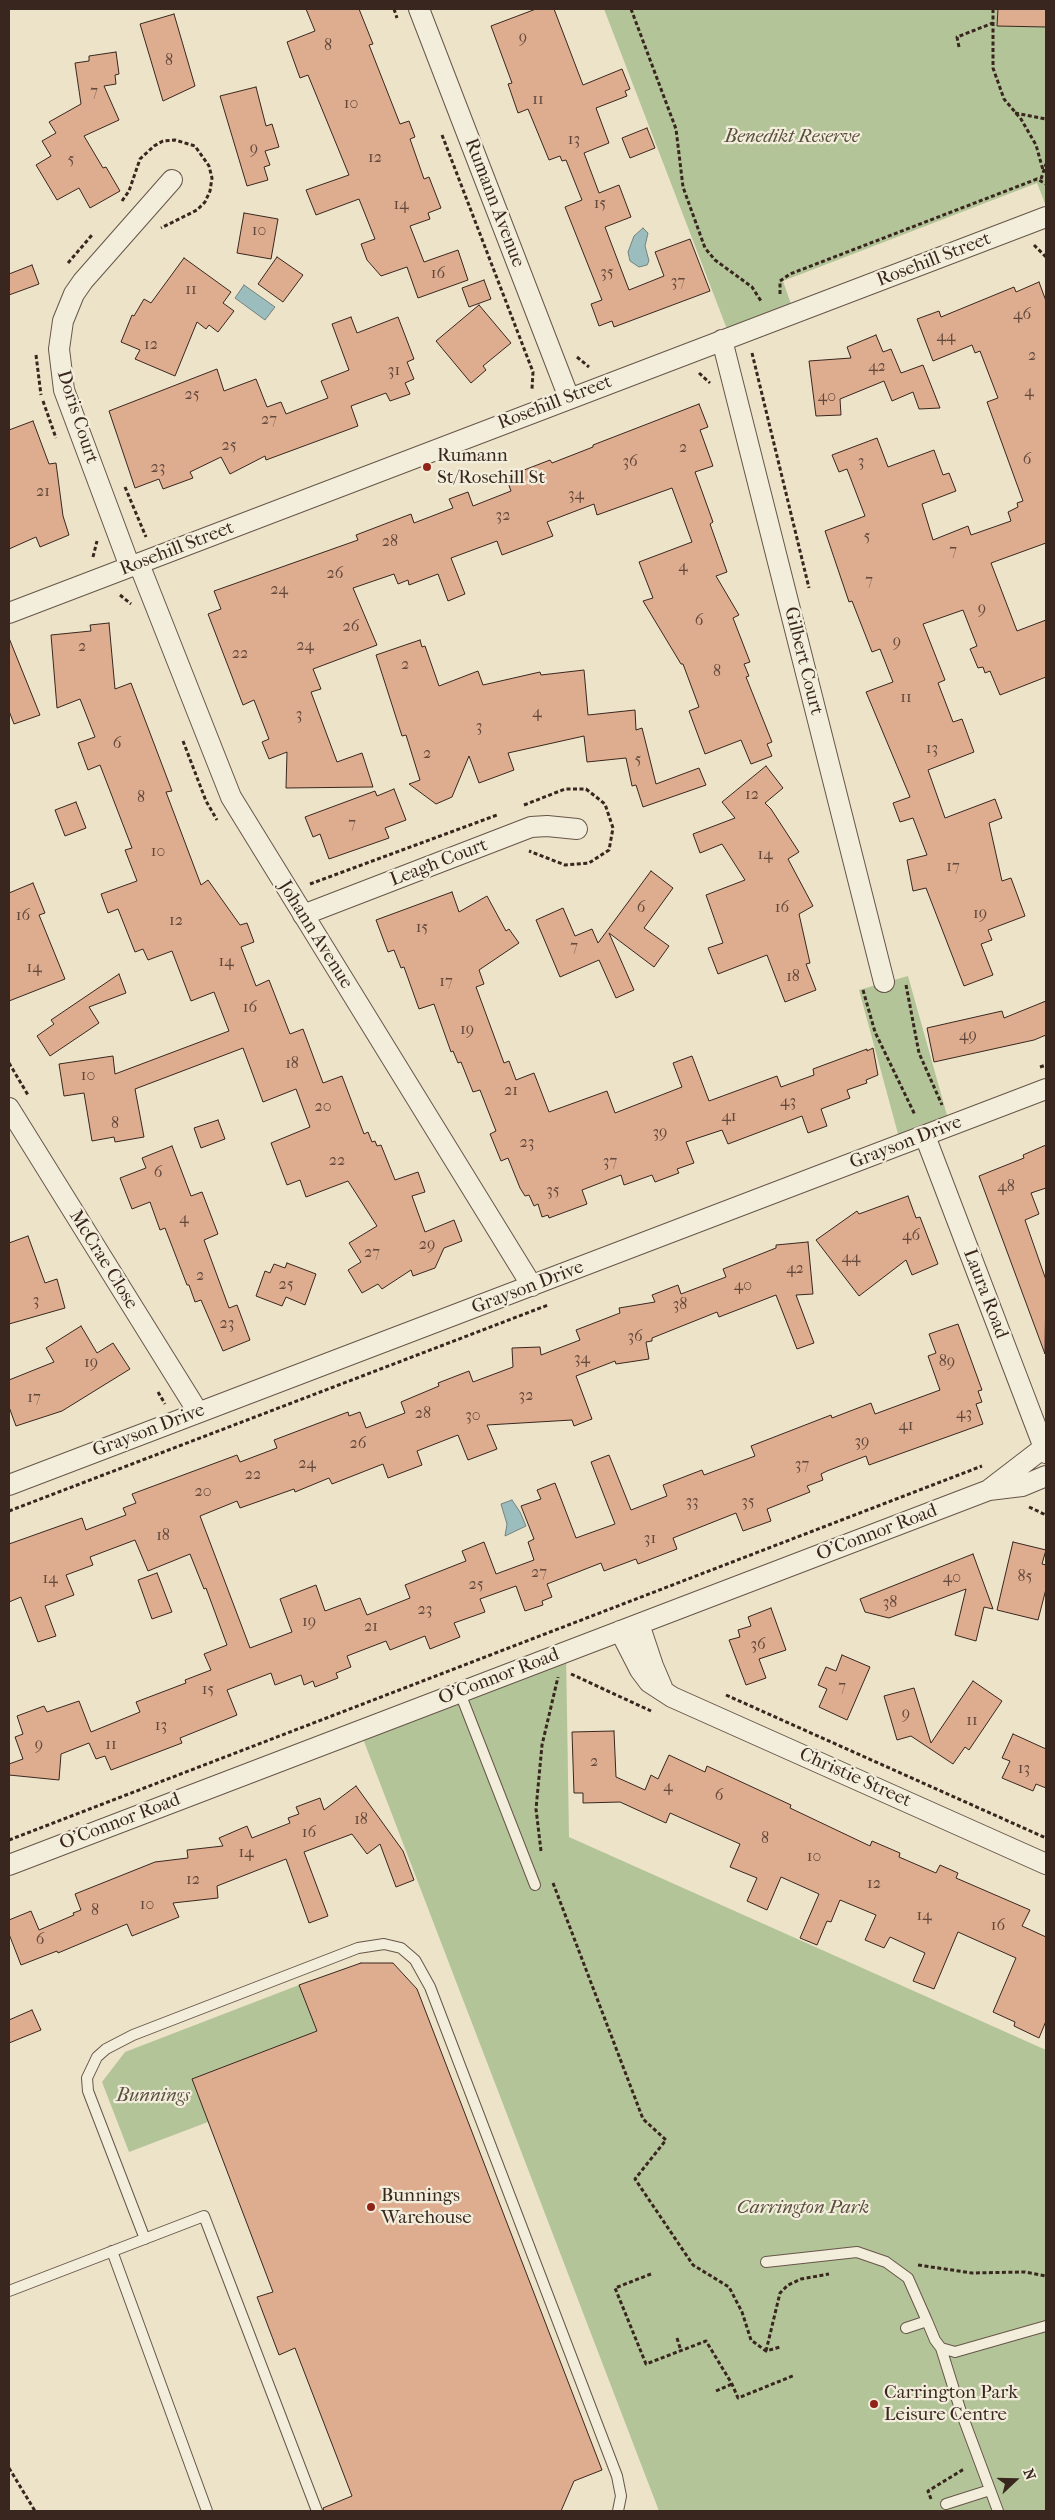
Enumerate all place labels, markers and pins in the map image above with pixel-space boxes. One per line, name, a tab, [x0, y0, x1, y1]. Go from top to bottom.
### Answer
place label: Rumann St/Rosehill St	[437, 445, 545, 489]
marker: Rumann St/Rosehill St	[421, 461, 433, 473]
place label: Bunnings Warehouse	[381, 2185, 472, 2229]
marker: Bunnings Warehouse	[365, 2201, 377, 2213]
place label: Carrington Park Leisure Centre	[884, 2382, 1018, 2426]
marker: Carrington Park Leisure Centre	[868, 2398, 880, 2410]

